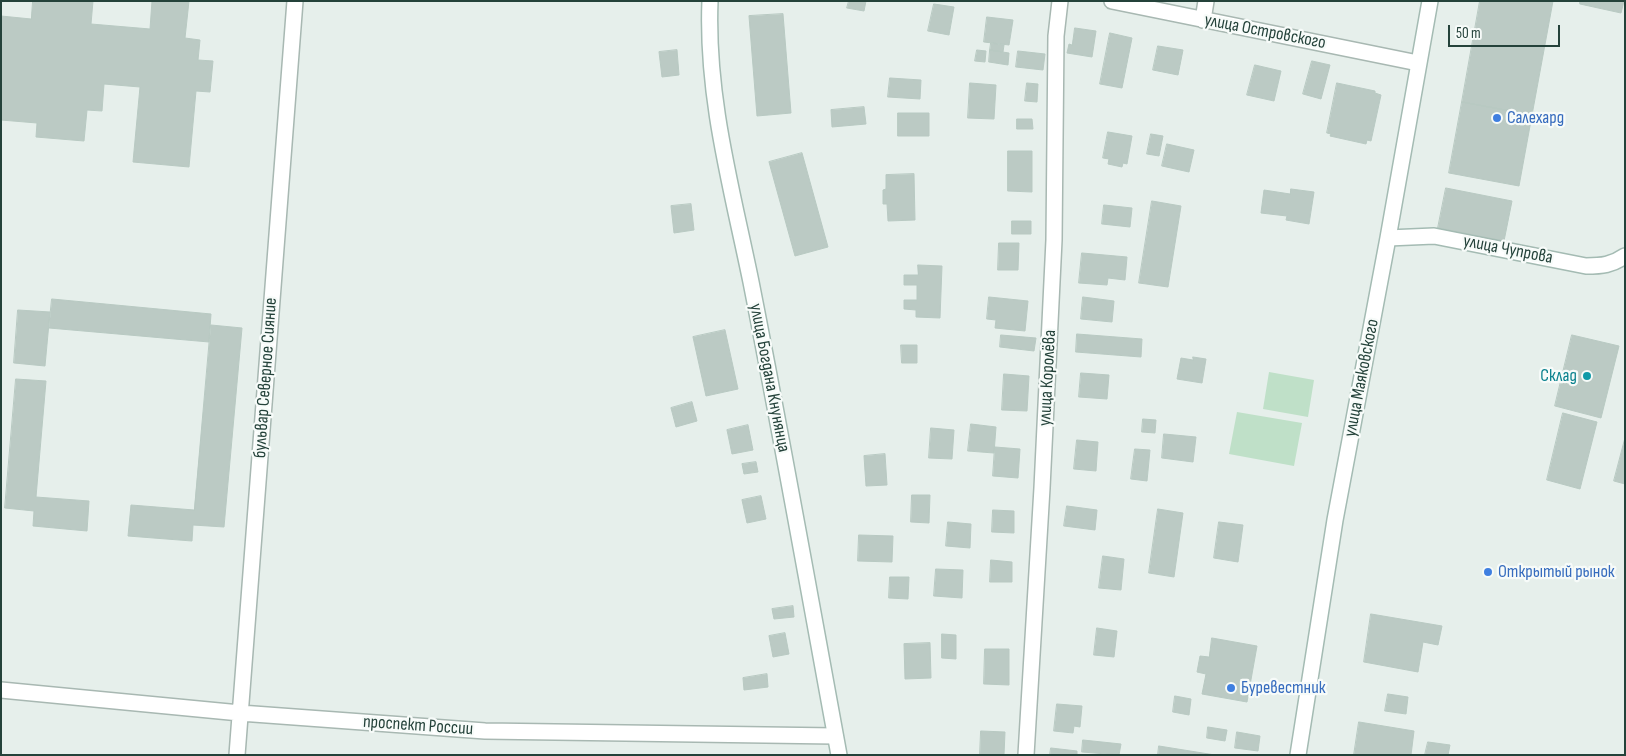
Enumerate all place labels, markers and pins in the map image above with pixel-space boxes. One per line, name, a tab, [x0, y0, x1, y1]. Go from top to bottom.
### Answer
place label: Салехард	[1507, 107, 1564, 129]
marker: Салехард	[1491, 112, 1503, 124]
place label: Склад	[1540, 365, 1577, 387]
marker: Склад	[1581, 370, 1593, 382]
place label: Открытый рынок	[1498, 561, 1615, 583]
marker: Открытый рынок	[1482, 566, 1494, 578]
place label: Буревестник	[1241, 677, 1325, 699]
marker: Буревестник	[1225, 682, 1237, 694]

